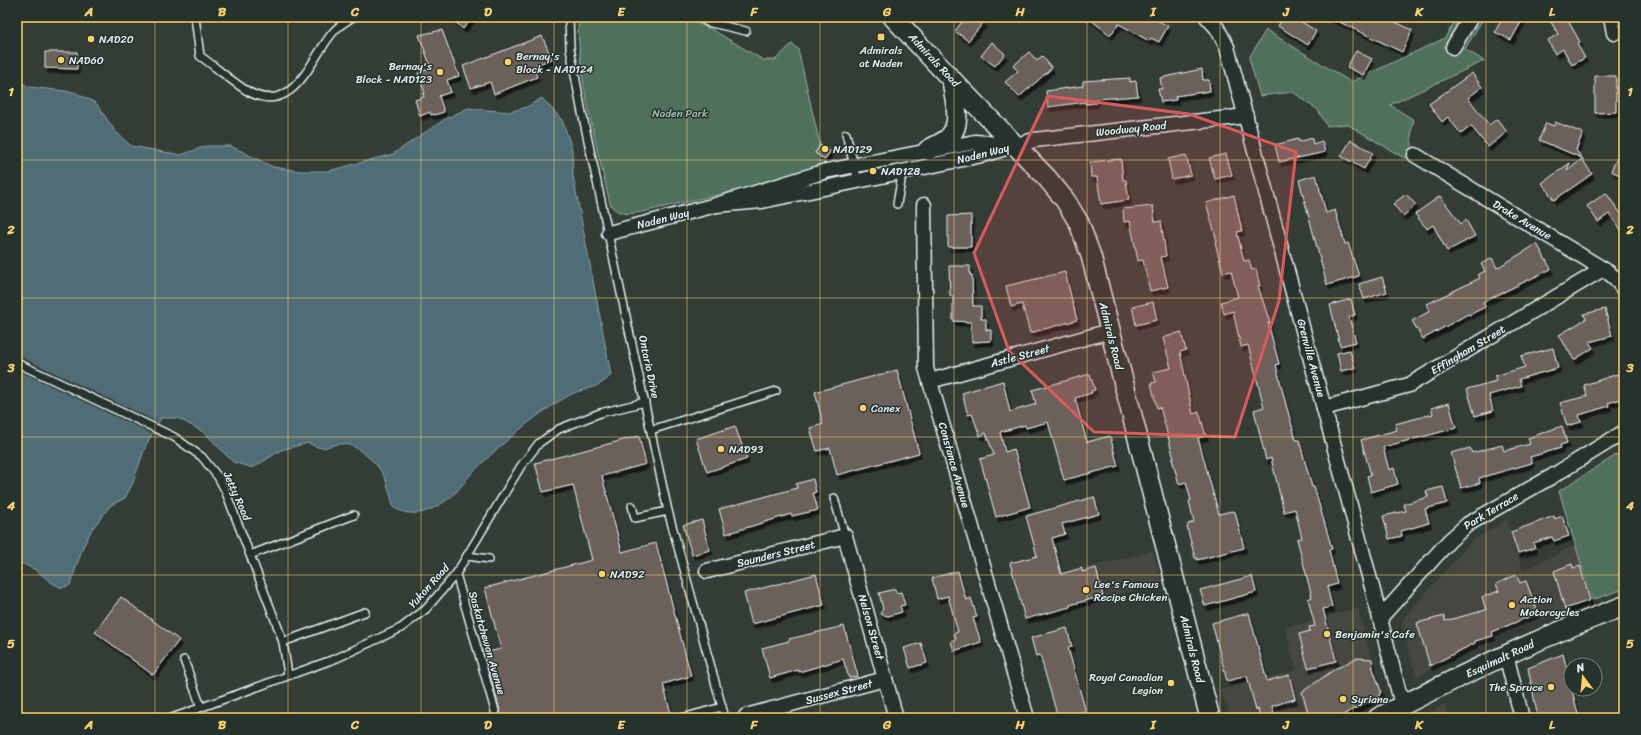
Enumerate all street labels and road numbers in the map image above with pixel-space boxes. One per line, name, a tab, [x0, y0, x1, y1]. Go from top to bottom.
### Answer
street label: Admirals Road	[903, 28, 965, 93]
street label: Woodway Road	[1095, 116, 1168, 142]
street label: Naden Way	[955, 138, 1011, 170]
street label: Drake Avenue	[1489, 195, 1556, 245]
street label: Naden Way	[635, 203, 691, 235]
street label: Admirals Road	[1093, 299, 1129, 373]
street label: Grenville Avenue	[1291, 317, 1331, 400]
street label: Effingham Street	[1427, 320, 1509, 380]
street label: Ontario Drive	[633, 334, 665, 401]
street label: Astle Street	[987, 339, 1052, 373]
street label: Constance Avenue	[933, 420, 975, 511]
street label: Jetty Road	[217, 467, 257, 525]
street label: Park Terrace	[1460, 487, 1523, 535]
street label: Saunders Street	[735, 535, 817, 573]
street label: Yukon Road	[404, 559, 455, 613]
street label: Saskatchewan Avenue	[463, 589, 511, 698]
street label: Nelson Street	[853, 592, 890, 663]
street label: Admirals Road	[1174, 612, 1210, 686]
street label: Esquimalt Road	[1463, 634, 1539, 683]
street label: Sussex Street	[803, 674, 875, 710]

